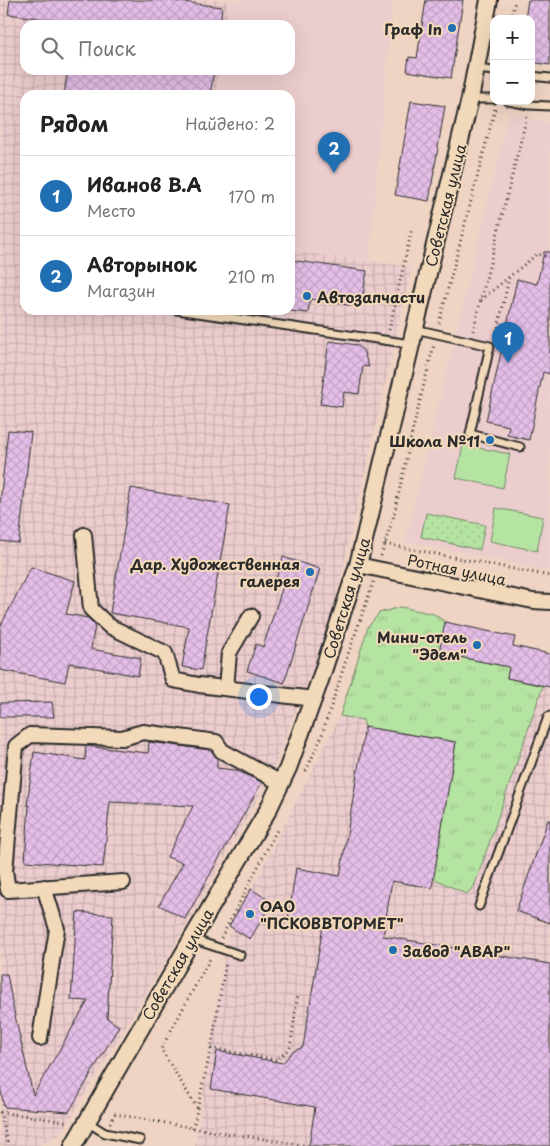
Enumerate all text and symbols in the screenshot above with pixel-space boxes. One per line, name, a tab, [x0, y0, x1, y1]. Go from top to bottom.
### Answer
map controls	[490, 15, 535, 105]
button: +	[490, 15, 535, 60]
place label: Граф In	[384, 17, 442, 40]
search box	[20, 20, 295, 75]
marker: Граф In	[446, 22, 458, 34]
icon: search	[38, 34, 66, 62]
text: Поиск	[78, 34, 136, 62]
button: −	[490, 60, 535, 105]
text: Рядом	[40, 107, 108, 139]
text: Найдено: 2	[185, 111, 275, 135]
pin: 2	[318, 132, 350, 173]
street label: Советская улица	[419, 141, 472, 269]
text: Иванов В.А	[87, 170, 202, 198]
text: 1	[52, 184, 60, 208]
text: 170 m	[229, 184, 275, 208]
text: Место	[87, 198, 136, 222]
text: Авторынок	[87, 250, 197, 278]
text: 2	[50, 264, 62, 288]
text: 210 m	[227, 264, 275, 288]
text: Магазин	[87, 278, 156, 302]
place label: Автозапчасти	[317, 285, 425, 308]
marker: Автозапчасти	[301, 290, 313, 302]
pin: 1	[492, 322, 524, 363]
place label: Школа №11	[389, 429, 480, 452]
marker: Школа №11	[484, 434, 496, 446]
street label: Советская улица	[317, 534, 376, 662]
street label: Ротная улица	[406, 547, 509, 591]
place label: Дар. Художественная галерея	[130, 552, 300, 592]
marker: Дар. Художественная галерея	[304, 566, 316, 578]
place label: Мини-отель "Эдем"	[377, 625, 467, 665]
marker: Мини-отель "Эдем"	[471, 639, 483, 651]
your location	[246, 684, 272, 710]
place label: ОАО "ПСКОВВТОРМЕТ"	[260, 894, 404, 934]
street label: Советская улица	[136, 903, 219, 1024]
marker: ОАО "ПСКОВВТОРМЕТ"	[244, 908, 256, 920]
place label: Завод "АВАР"	[402, 939, 510, 962]
marker: Завод "АВАР"	[387, 944, 399, 956]

